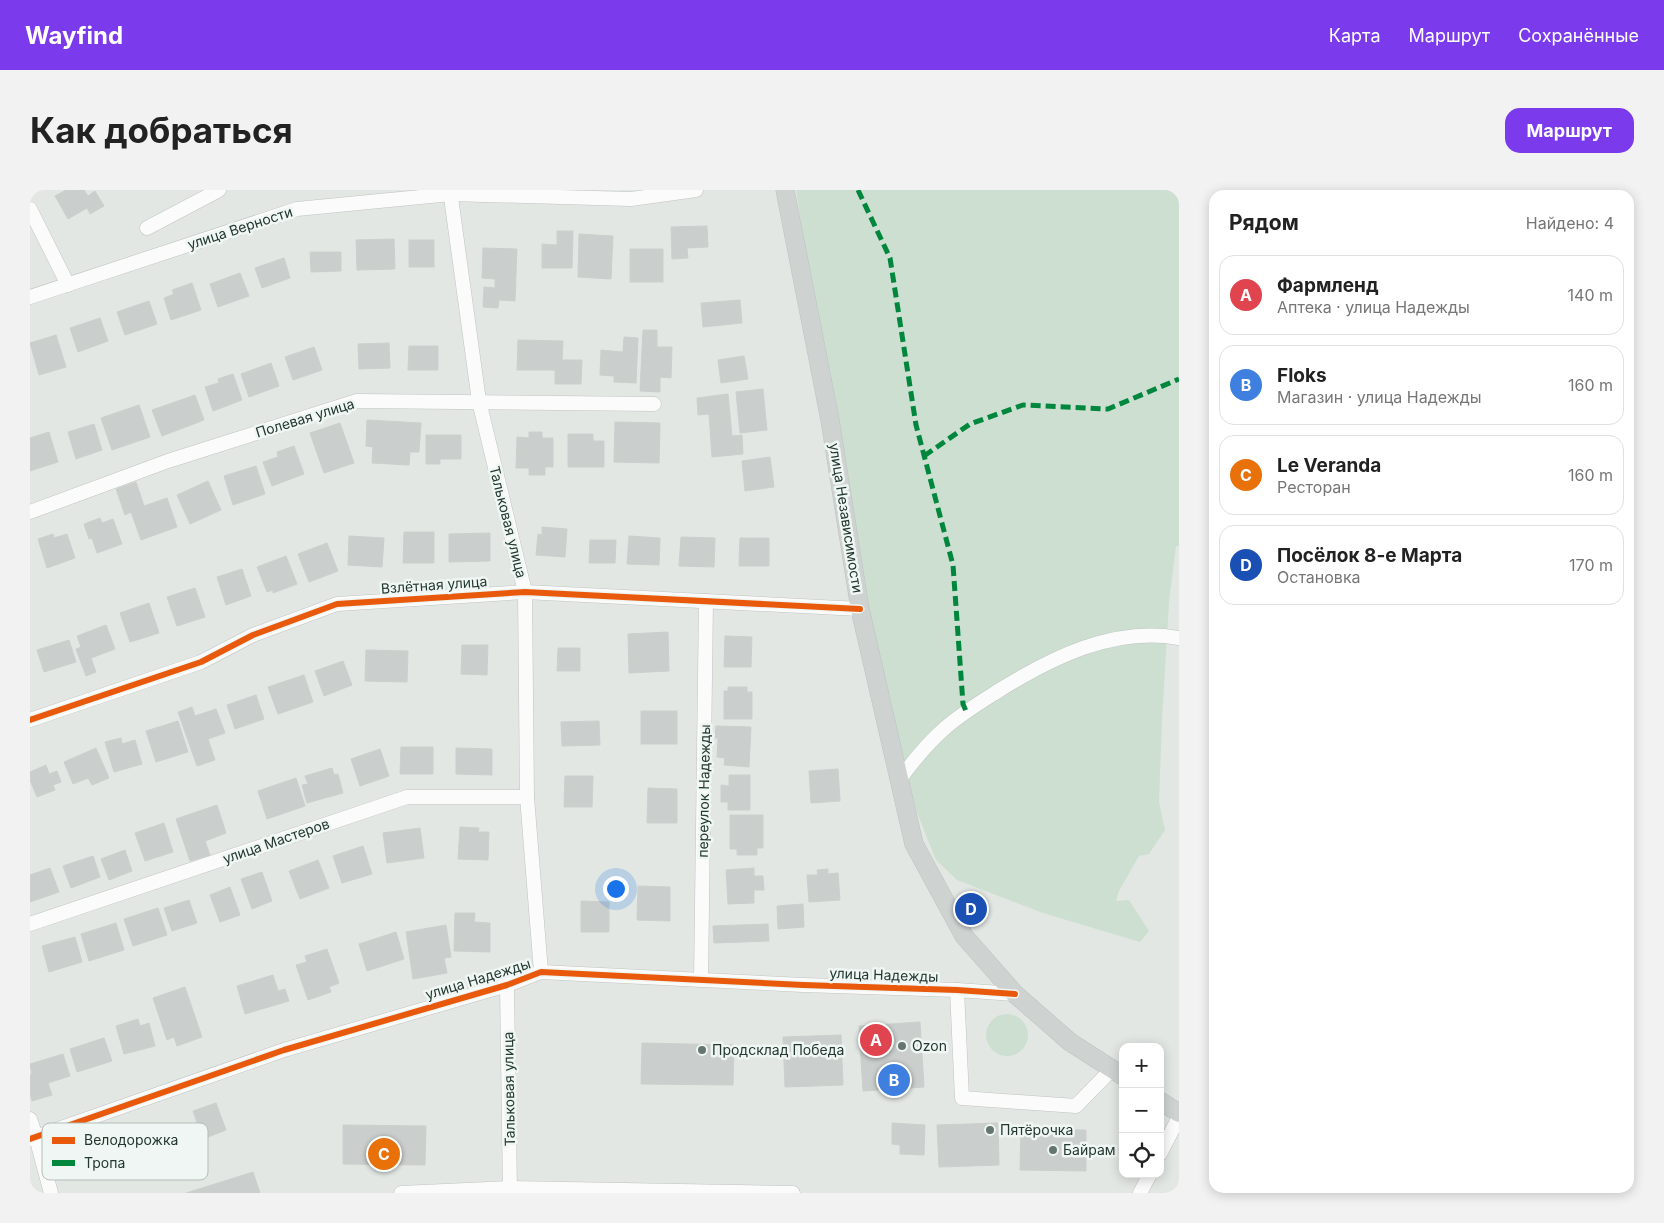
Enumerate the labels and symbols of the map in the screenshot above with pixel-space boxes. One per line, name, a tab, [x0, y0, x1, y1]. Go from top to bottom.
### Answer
street label: улица Верности	[185, 203, 294, 252]
street label: Полевая улица	[253, 394, 356, 441]
street label: улица Независимости	[826, 442, 867, 594]
street label: Тальковая улица	[486, 464, 531, 580]
street label: Взлётная улица	[380, 572, 488, 597]
street label: переулок Надежды	[694, 724, 713, 858]
street label: улица Мастеров	[220, 814, 331, 867]
your location	[603, 876, 629, 902]
pin: D	[955, 890, 987, 928]
street label: улица Надежды	[423, 954, 532, 1003]
street label: улица Надежды	[829, 964, 939, 985]
pin: A	[860, 1021, 892, 1059]
street label: Тальковая улица	[499, 1032, 518, 1146]
place label: Ozon	[912, 1037, 947, 1054]
marker: Ozon	[896, 1040, 908, 1052]
place label: Продсклад Победа	[712, 1041, 844, 1058]
marker: Продсклад Победа	[696, 1044, 708, 1056]
pin: B	[878, 1061, 910, 1099]
place label: Пятёрочка	[1000, 1121, 1073, 1138]
legend	[42, 1123, 208, 1180]
marker: Пятёрочка	[984, 1124, 996, 1136]
text: Велодорожка	[84, 1131, 178, 1148]
pin: C	[368, 1135, 400, 1173]
place label: Байрам	[1063, 1141, 1116, 1158]
marker: Байрам	[1047, 1144, 1059, 1156]
text: Тропа	[84, 1154, 125, 1171]

